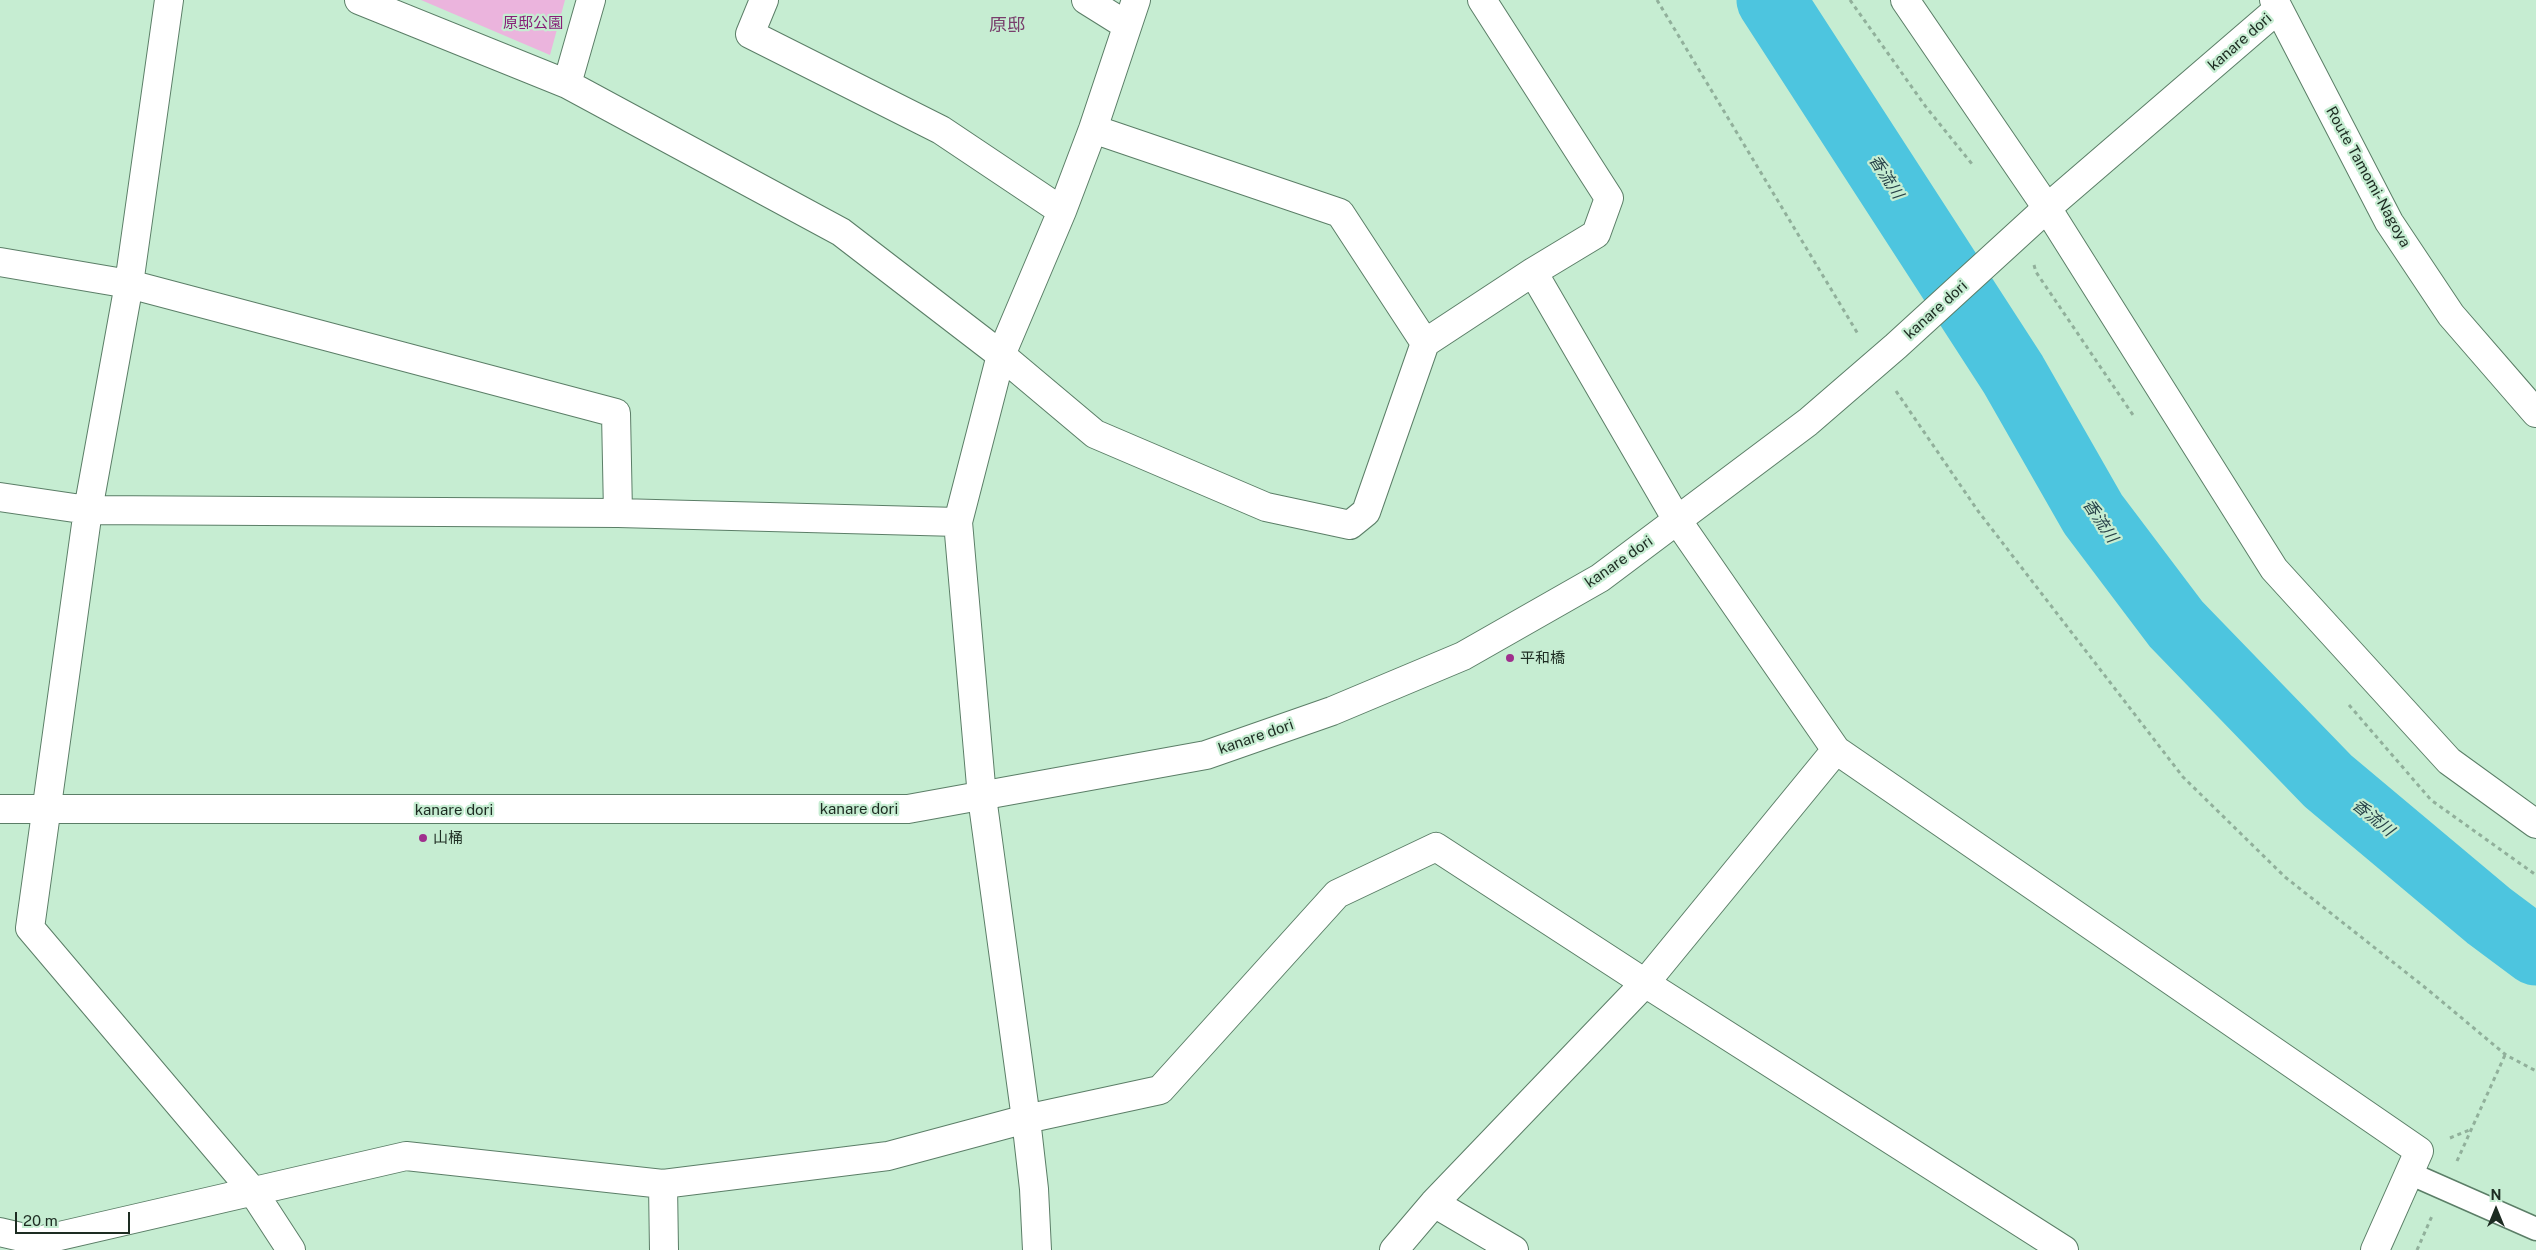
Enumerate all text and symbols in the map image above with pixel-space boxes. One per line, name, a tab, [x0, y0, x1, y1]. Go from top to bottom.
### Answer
street label: kanare dori	[2205, 10, 2275, 74]
park label: 原邸公園	[503, 14, 563, 32]
district label: 原邸	[989, 14, 1025, 36]
street label: Route Tamomi-Nagoya	[2322, 103, 2414, 251]
water label: 香流川	[1865, 152, 1907, 202]
street label: kanare dori	[1901, 277, 1971, 343]
water label: 香流川	[2079, 496, 2121, 546]
street label: kanare dori	[1582, 532, 1656, 592]
place label: 平和橋	[1520, 649, 1565, 667]
marker: 平和橋	[1504, 652, 1516, 664]
street label: kanare dori	[1216, 716, 1296, 758]
water label: 香流川	[2348, 795, 2398, 841]
street label: kanare dori	[820, 800, 898, 818]
street label: kanare dori	[415, 801, 493, 819]
place label: 山桶	[433, 829, 463, 847]
marker: 山桶	[417, 832, 429, 844]
north arrow	[2471, 1185, 2521, 1235]
text: N	[2491, 1187, 2501, 1203]
scale bar	[18, 1202, 132, 1234]
text: 20 m	[23, 1212, 58, 1229]

